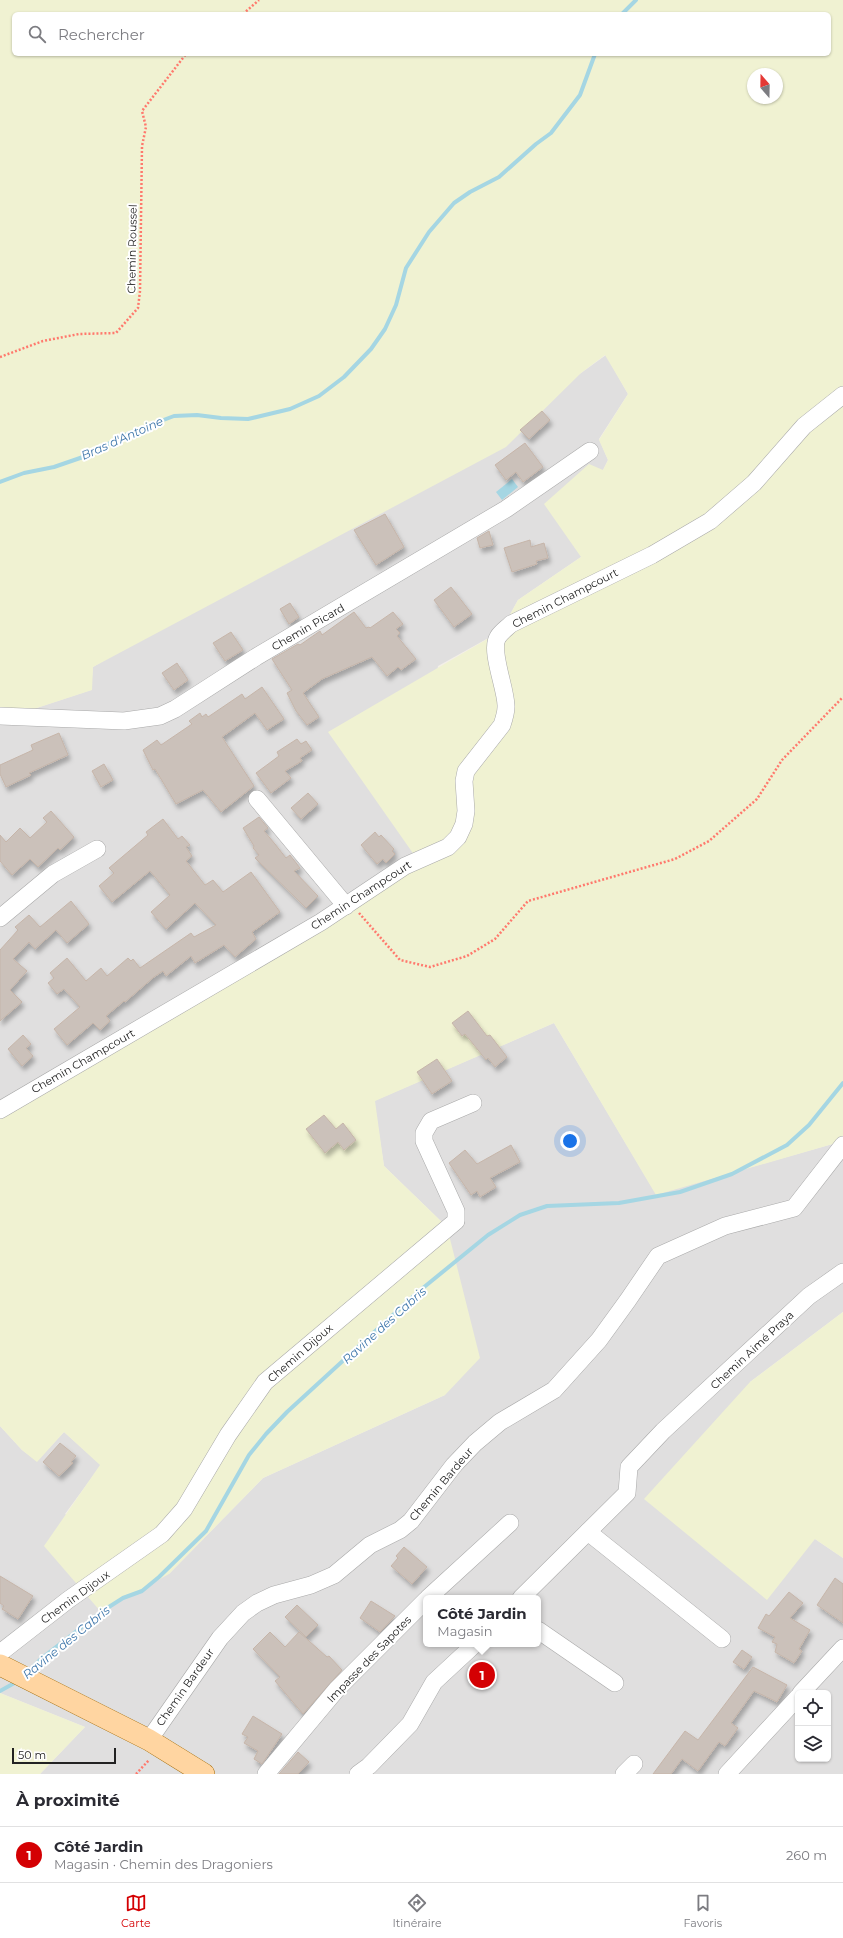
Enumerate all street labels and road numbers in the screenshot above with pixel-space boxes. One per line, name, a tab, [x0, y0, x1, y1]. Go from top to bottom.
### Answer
street label: Chemin Roussel	[124, 204, 140, 294]
street label: Chemin Champcourt	[510, 565, 621, 631]
street label: Chemin Picard	[269, 600, 347, 654]
street label: Chemin Champcourt	[308, 857, 414, 933]
street label: Chemin Champcourt	[29, 1025, 138, 1096]
street label: Chemin Aimé Praya	[707, 1308, 797, 1392]
street label: Chemin Dijoux	[264, 1321, 336, 1385]
street label: Chemin Bardeur	[406, 1444, 476, 1524]
street label: Chemin Dijoux	[38, 1567, 112, 1627]
street label: Impasse des Sapotes	[324, 1612, 415, 1705]
street label: Chemin Bardeur	[153, 1645, 217, 1729]

